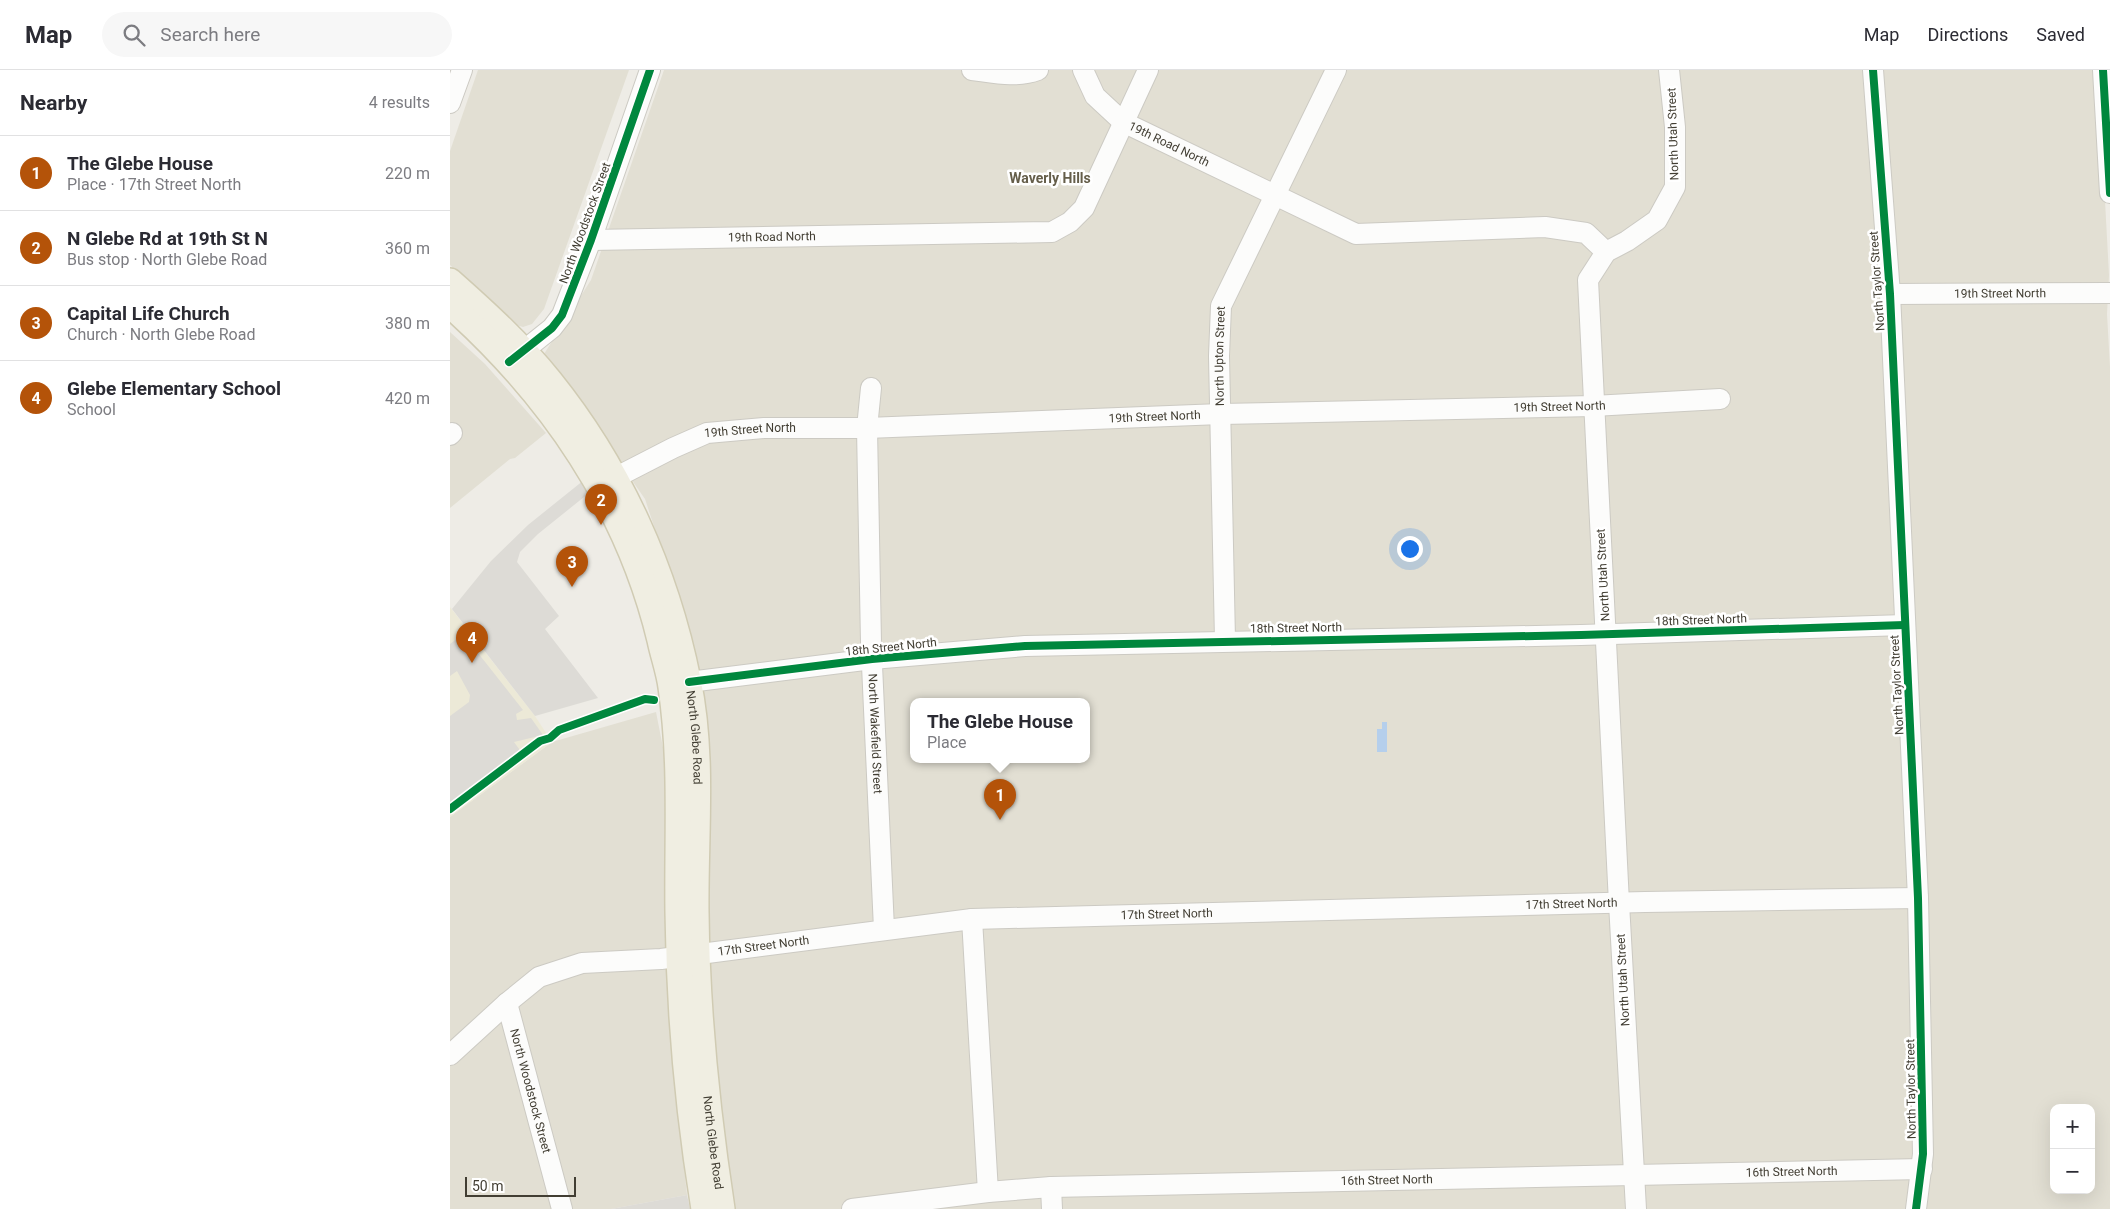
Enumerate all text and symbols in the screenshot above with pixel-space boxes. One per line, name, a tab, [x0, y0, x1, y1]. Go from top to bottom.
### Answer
search box	[102, 12, 452, 57]
text: Map	[25, 21, 72, 49]
icon: search	[120, 21, 148, 49]
text: Search here	[160, 23, 260, 46]
text: Map	[1864, 24, 1899, 45]
text: Directions	[1927, 24, 2008, 45]
text: Saved	[2036, 24, 2085, 45]
street label: North Utah Street	[1664, 87, 1682, 181]
text: Nearby	[20, 91, 87, 115]
text: 4 results	[369, 93, 430, 112]
street label: 19th Road North	[1126, 119, 1212, 170]
text: The Glebe House	[67, 152, 213, 175]
street label: North Woodstock Street	[557, 160, 613, 286]
text: 1	[31, 164, 41, 183]
text: 220 m	[385, 164, 430, 183]
district label: Waverly Hills	[1009, 170, 1091, 186]
text: Place · 17th Street North	[67, 175, 241, 194]
text: N Glebe Rd at 19th St N	[67, 227, 268, 250]
street label: 19th Road North	[728, 229, 816, 245]
street label: North Taylor Street	[1867, 231, 1887, 331]
text: 2	[31, 239, 41, 258]
text: 360 m	[385, 239, 430, 258]
text: Bus stop · North Glebe Road	[67, 250, 267, 269]
street label: 19th Street North	[1954, 286, 2046, 301]
text: Capital Life Church	[67, 302, 230, 325]
street label: North Upton Street	[1212, 306, 1228, 406]
text: 3	[31, 314, 41, 333]
text: 380 m	[385, 314, 430, 333]
text: Church · North Glebe Road	[67, 325, 255, 344]
text: Glebe Elementary School	[67, 377, 281, 400]
text: 4	[31, 389, 41, 408]
text: 420 m	[385, 389, 430, 408]
street label: 19th Street North	[1513, 398, 1606, 415]
text: School	[67, 400, 116, 419]
street label: 19th Street North	[1108, 408, 1201, 425]
street label: 19th Street North	[703, 421, 796, 440]
pin: 2	[585, 484, 617, 525]
street label: North Utah Street	[1594, 528, 1612, 622]
your location	[1397, 536, 1423, 562]
pin: 3	[556, 546, 588, 587]
street label: 18th Street North	[1655, 611, 1747, 629]
street label: 18th Street North	[1250, 620, 1342, 636]
pin: 4	[456, 622, 488, 663]
street label: 18th Street North	[845, 635, 937, 659]
street label: North Taylor Street	[1887, 635, 1907, 735]
street label: North Wakefield Street	[865, 673, 885, 794]
street label: North Glebe Road	[683, 689, 705, 785]
popup	[910, 698, 1090, 763]
text: The Glebe House	[927, 710, 1073, 733]
text: Place	[927, 733, 966, 752]
pin: 1	[984, 779, 1016, 820]
street label: 17th Street North	[1525, 896, 1618, 912]
street label: 17th Street North	[1120, 906, 1213, 922]
street label: 17th Street North	[717, 933, 810, 959]
street label: North Utah Street	[1614, 933, 1632, 1027]
street label: North Woodstock Street	[507, 1027, 554, 1155]
street label: North Taylor Street	[1903, 1039, 1919, 1139]
street label: North Glebe Road	[700, 1095, 726, 1190]
map controls	[2050, 1104, 2095, 1194]
button: +	[2050, 1104, 2095, 1149]
button: −	[2050, 1149, 2095, 1194]
street label: 16th Street North	[1745, 1164, 1838, 1180]
street label: 16th Street North	[1341, 1172, 1433, 1188]
scale bar	[465, 1174, 576, 1197]
text: 50 m	[472, 1178, 504, 1194]

